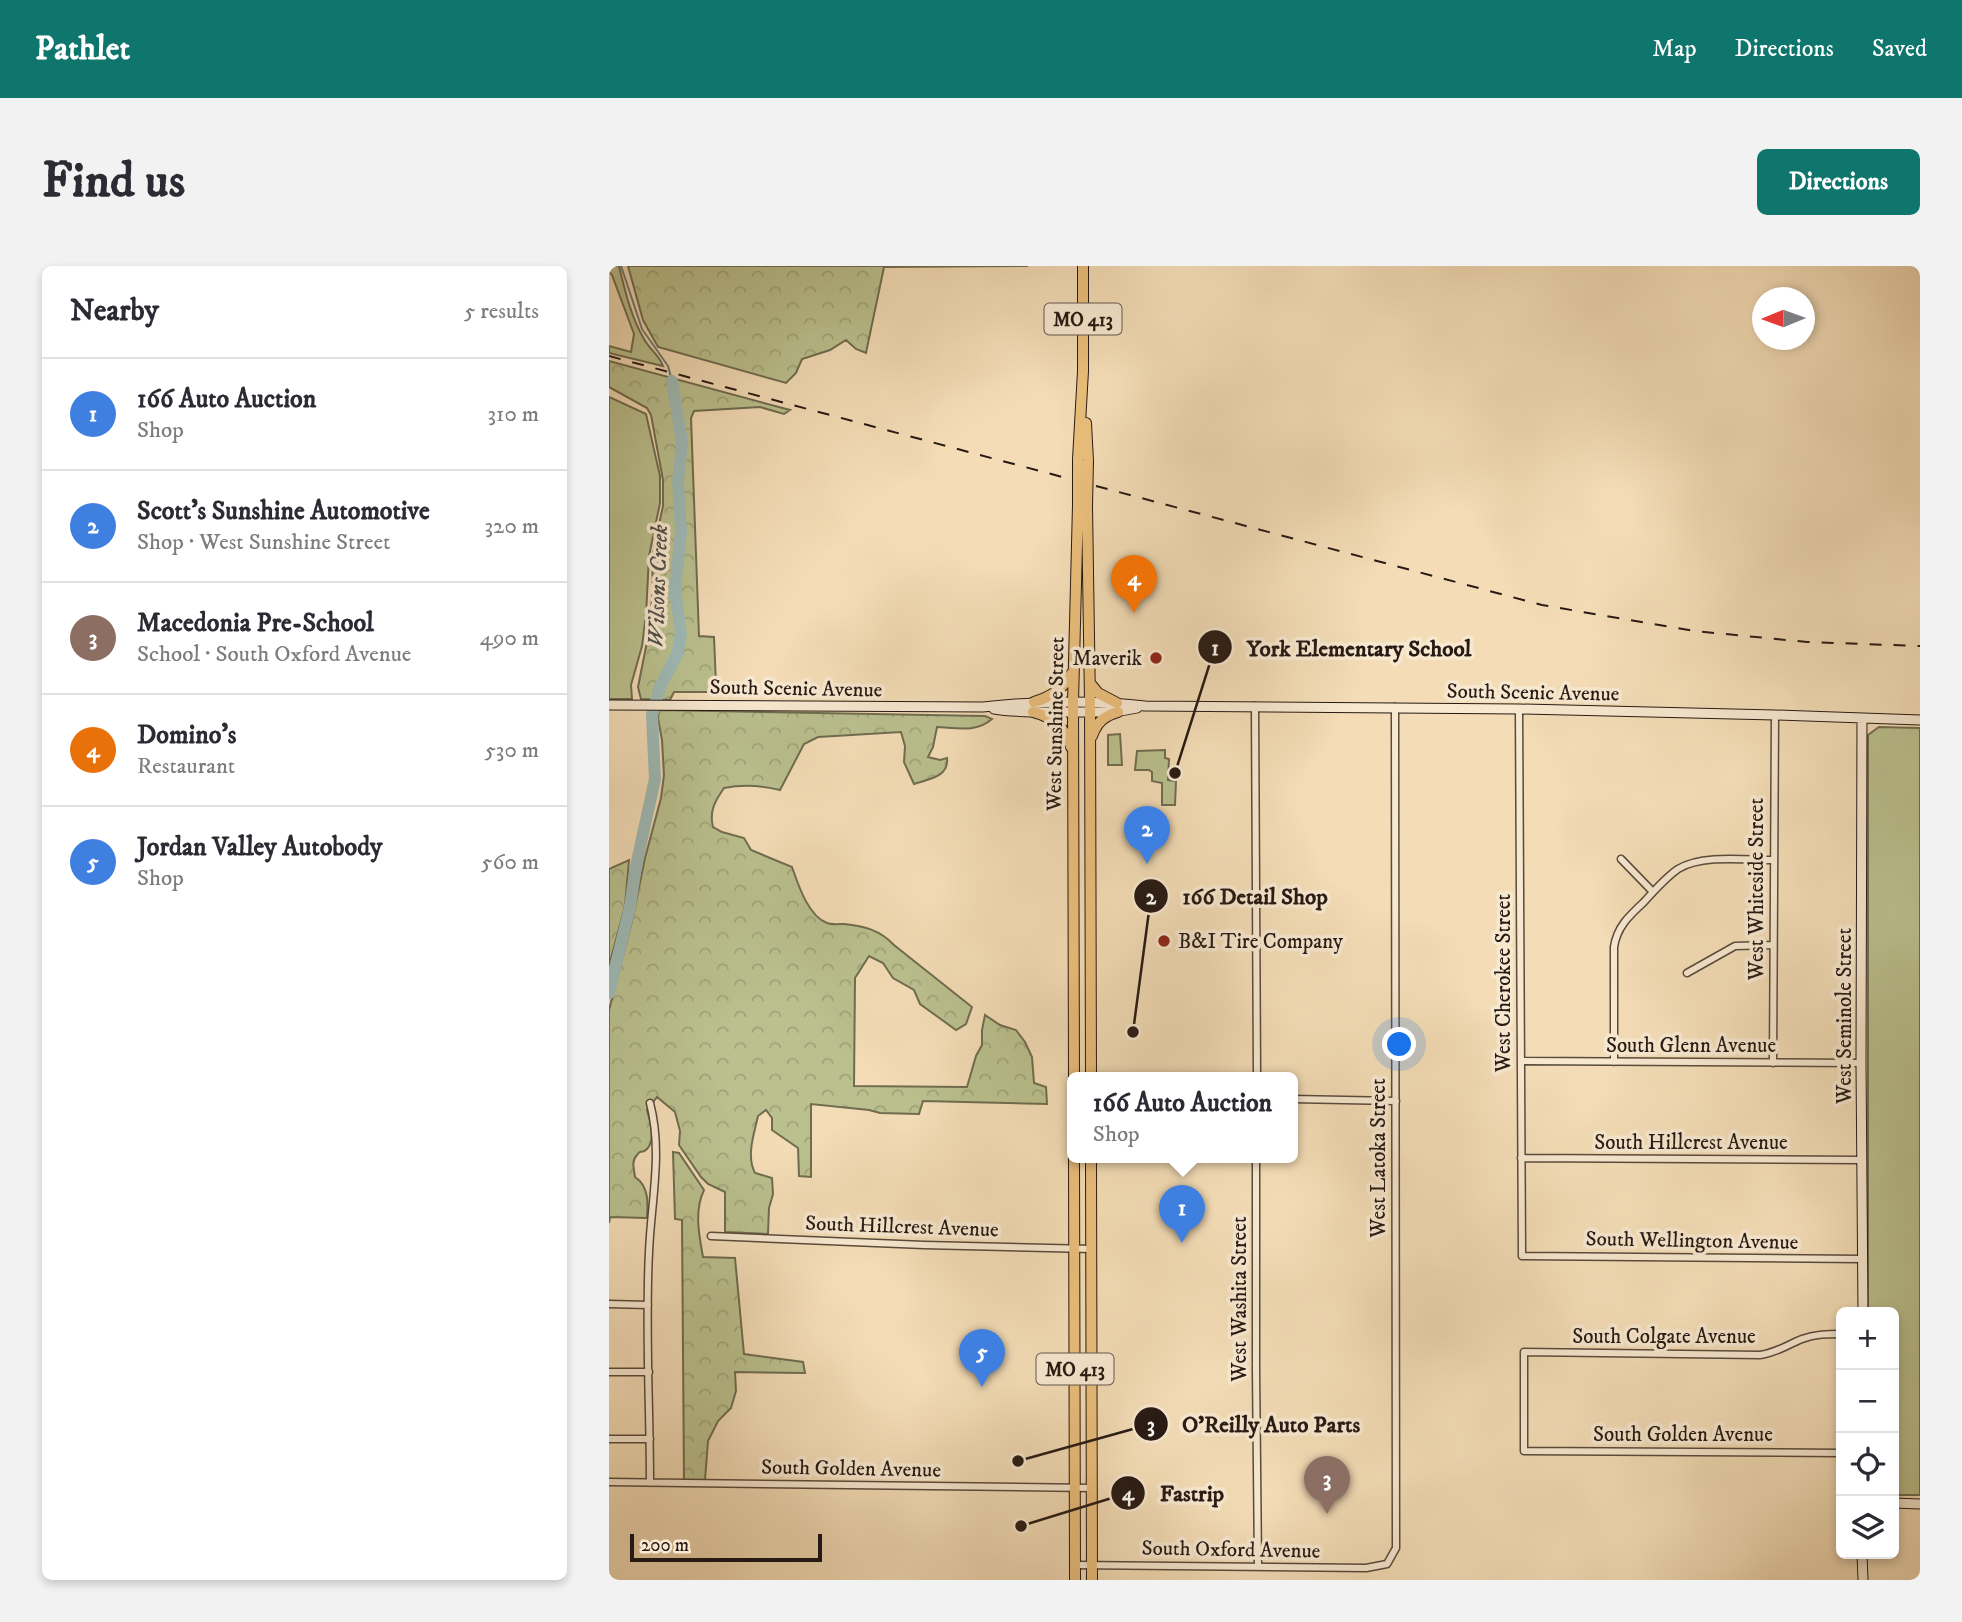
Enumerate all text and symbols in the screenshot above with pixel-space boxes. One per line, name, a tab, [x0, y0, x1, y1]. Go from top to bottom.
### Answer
text: Pathlet	[35, 29, 130, 70]
text: Map	[1652, 34, 1697, 64]
text: Directions	[1735, 34, 1834, 64]
text: Saved	[1872, 34, 1927, 64]
button: Directions	[1757, 149, 1920, 215]
text: Find us	[42, 151, 185, 213]
north arrow	[1752, 287, 1815, 350]
text: Nearby	[70, 293, 159, 330]
text: 5 results	[464, 297, 539, 326]
road number: MO 413	[1044, 304, 1121, 334]
text: 166 Auto Auction	[137, 383, 316, 416]
text: 1	[89, 400, 97, 429]
text: 310 m	[487, 400, 539, 429]
text: Shop	[137, 416, 184, 445]
text: Scott's Sunshine Automotive	[137, 495, 430, 528]
text: 2	[87, 512, 99, 541]
text: 320 m	[485, 512, 539, 541]
water label: Wilsons Creek	[642, 524, 675, 648]
text: Shop · West Sunshine Street	[137, 528, 390, 557]
pin: 4	[1111, 555, 1157, 613]
text: Macedonia Pre-School	[137, 607, 374, 640]
text: 3	[89, 624, 97, 653]
text: 490 m	[480, 624, 539, 653]
callout: York Elementary School	[1198, 625, 1485, 669]
text: York Elementary School	[1246, 635, 1473, 664]
street label: West Sunshine Street	[1041, 636, 1071, 812]
text: 1	[1211, 636, 1219, 662]
text: School · South Oxford Avenue	[137, 640, 411, 669]
place label: Maverik	[1072, 646, 1143, 672]
marker: Maverik	[1148, 650, 1164, 666]
street label: South Scenic Avenue	[709, 674, 883, 704]
street label: South Scenic Avenue	[1446, 678, 1620, 708]
text: Domino's	[137, 719, 236, 752]
text: 4	[86, 736, 100, 765]
text: 530 m	[484, 736, 539, 765]
text: Restaurant	[137, 752, 235, 781]
street label: West Whiteside Street	[1744, 797, 1770, 981]
pin: 2	[1124, 806, 1170, 864]
text: Jordan Valley Autobody	[137, 831, 382, 864]
text: 5	[87, 848, 99, 877]
text: 560 m	[481, 848, 539, 877]
text: Shop	[137, 864, 184, 893]
callout: 166 Detail Shop	[1134, 874, 1342, 918]
text: 166 Detail Shop	[1182, 883, 1328, 912]
text: 2	[1146, 885, 1157, 911]
street label: West Cherokee Street	[1491, 893, 1517, 1073]
street label: West Seminole Street	[1832, 928, 1858, 1105]
place label: B&I Tire Company	[1178, 929, 1344, 955]
marker: B&I Tire Company	[1156, 933, 1172, 949]
your location	[1382, 1027, 1416, 1061]
street label: South Glenn Avenue	[1606, 1033, 1776, 1059]
popup	[1067, 1072, 1298, 1163]
street label: West Latoka Street	[1366, 1078, 1392, 1239]
text: 166 Auto Auction	[1093, 1087, 1272, 1120]
text: Shop	[1093, 1120, 1140, 1149]
street label: South Hillcrest Avenue	[1594, 1130, 1788, 1156]
pin: 1	[1159, 1185, 1205, 1243]
street label: South Hillcrest Avenue	[805, 1211, 999, 1243]
street label: West Washita Street	[1227, 1216, 1253, 1383]
street label: South Wellington Avenue	[1585, 1226, 1799, 1256]
map controls	[1836, 1307, 1899, 1559]
button: +	[1836, 1307, 1899, 1370]
street label: South Colgate Avenue	[1572, 1324, 1756, 1350]
pin: 5	[959, 1329, 1005, 1387]
road number: MO 413	[1037, 1354, 1113, 1385]
button: −	[1836, 1370, 1899, 1433]
callout: O'Reilly Auto Parts	[1133, 1402, 1374, 1446]
text: O'Reilly Auto Parts	[1182, 1411, 1360, 1440]
text: 3	[1147, 1413, 1155, 1439]
street label: South Golden Avenue	[1593, 1422, 1773, 1448]
button: locate	[1836, 1433, 1899, 1496]
street label: South Golden Avenue	[761, 1454, 941, 1484]
pin: 3	[1304, 1456, 1350, 1514]
callout: Fastrip	[1110, 1471, 1238, 1515]
text: Fastrip	[1160, 1480, 1225, 1509]
text: 4	[1122, 1481, 1135, 1507]
button: layers	[1836, 1496, 1899, 1559]
scale bar	[630, 1531, 823, 1563]
text: 200 m	[641, 1534, 689, 1557]
street label: South Oxford Avenue	[1141, 1535, 1321, 1565]

